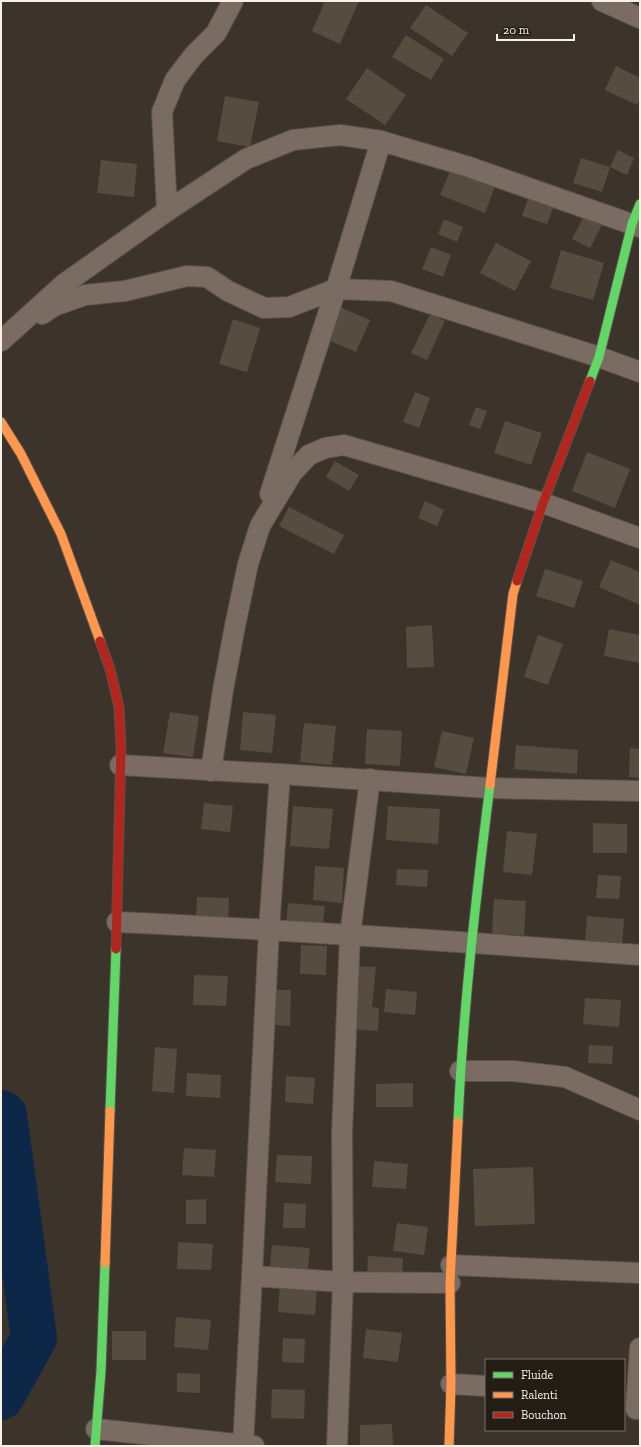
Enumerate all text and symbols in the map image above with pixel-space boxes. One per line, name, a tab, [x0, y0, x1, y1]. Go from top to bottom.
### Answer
scale bar	[497, 16, 574, 42]
text: 20 m	[503, 23, 530, 37]
legend	[485, 1359, 625, 1431]
text: Fluide	[521, 1368, 554, 1382]
text: Ralenti	[521, 1388, 558, 1402]
text: Bouchon	[521, 1408, 567, 1422]

